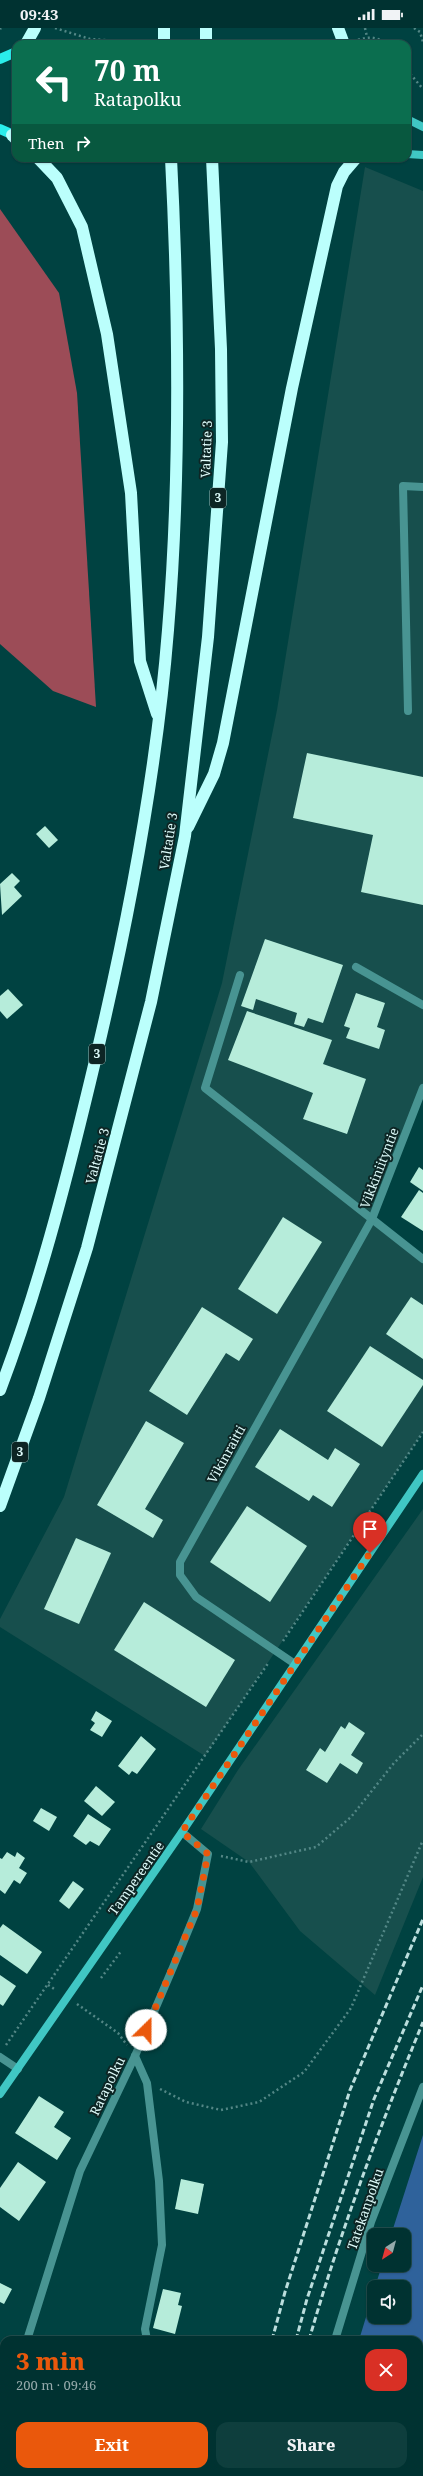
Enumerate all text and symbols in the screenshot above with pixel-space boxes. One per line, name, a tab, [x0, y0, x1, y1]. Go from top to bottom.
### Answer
text: 09:43	[20, 4, 58, 24]
text: 70 m	[94, 51, 161, 89]
icon: left	[28, 56, 80, 108]
text: Ratapolku	[94, 87, 181, 111]
icon: right	[72, 132, 94, 154]
text: Then	[28, 133, 64, 153]
street label: Valtatie 3	[196, 420, 216, 478]
road number: 3	[210, 488, 226, 508]
street label: Valtatie 3	[155, 811, 181, 871]
road number: 3	[89, 1044, 105, 1064]
street label: Vikkiniityntie	[355, 1125, 403, 1211]
street label: Valtatie 3	[81, 1126, 113, 1186]
street label: Vikinraitti	[203, 1422, 249, 1486]
road number: 3	[12, 1442, 28, 1462]
pin	[353, 1512, 387, 1553]
icon: arrive	[359, 1518, 381, 1540]
street label: Tampereentie	[104, 1837, 168, 1918]
position arrow	[125, 2009, 167, 2051]
street label: Ratapolku	[85, 2054, 129, 2118]
street label: Tatekanpolku	[343, 2166, 387, 2252]
north arrow	[367, 2228, 411, 2272]
map controls	[367, 2228, 411, 2324]
button: sound	[367, 2280, 411, 2324]
text: 3 min	[16, 2344, 85, 2377]
button: close	[365, 2349, 407, 2391]
text: 200 m · 09:46	[16, 2376, 96, 2394]
button: Exit	[16, 2422, 208, 2468]
button: Share	[216, 2422, 407, 2468]

